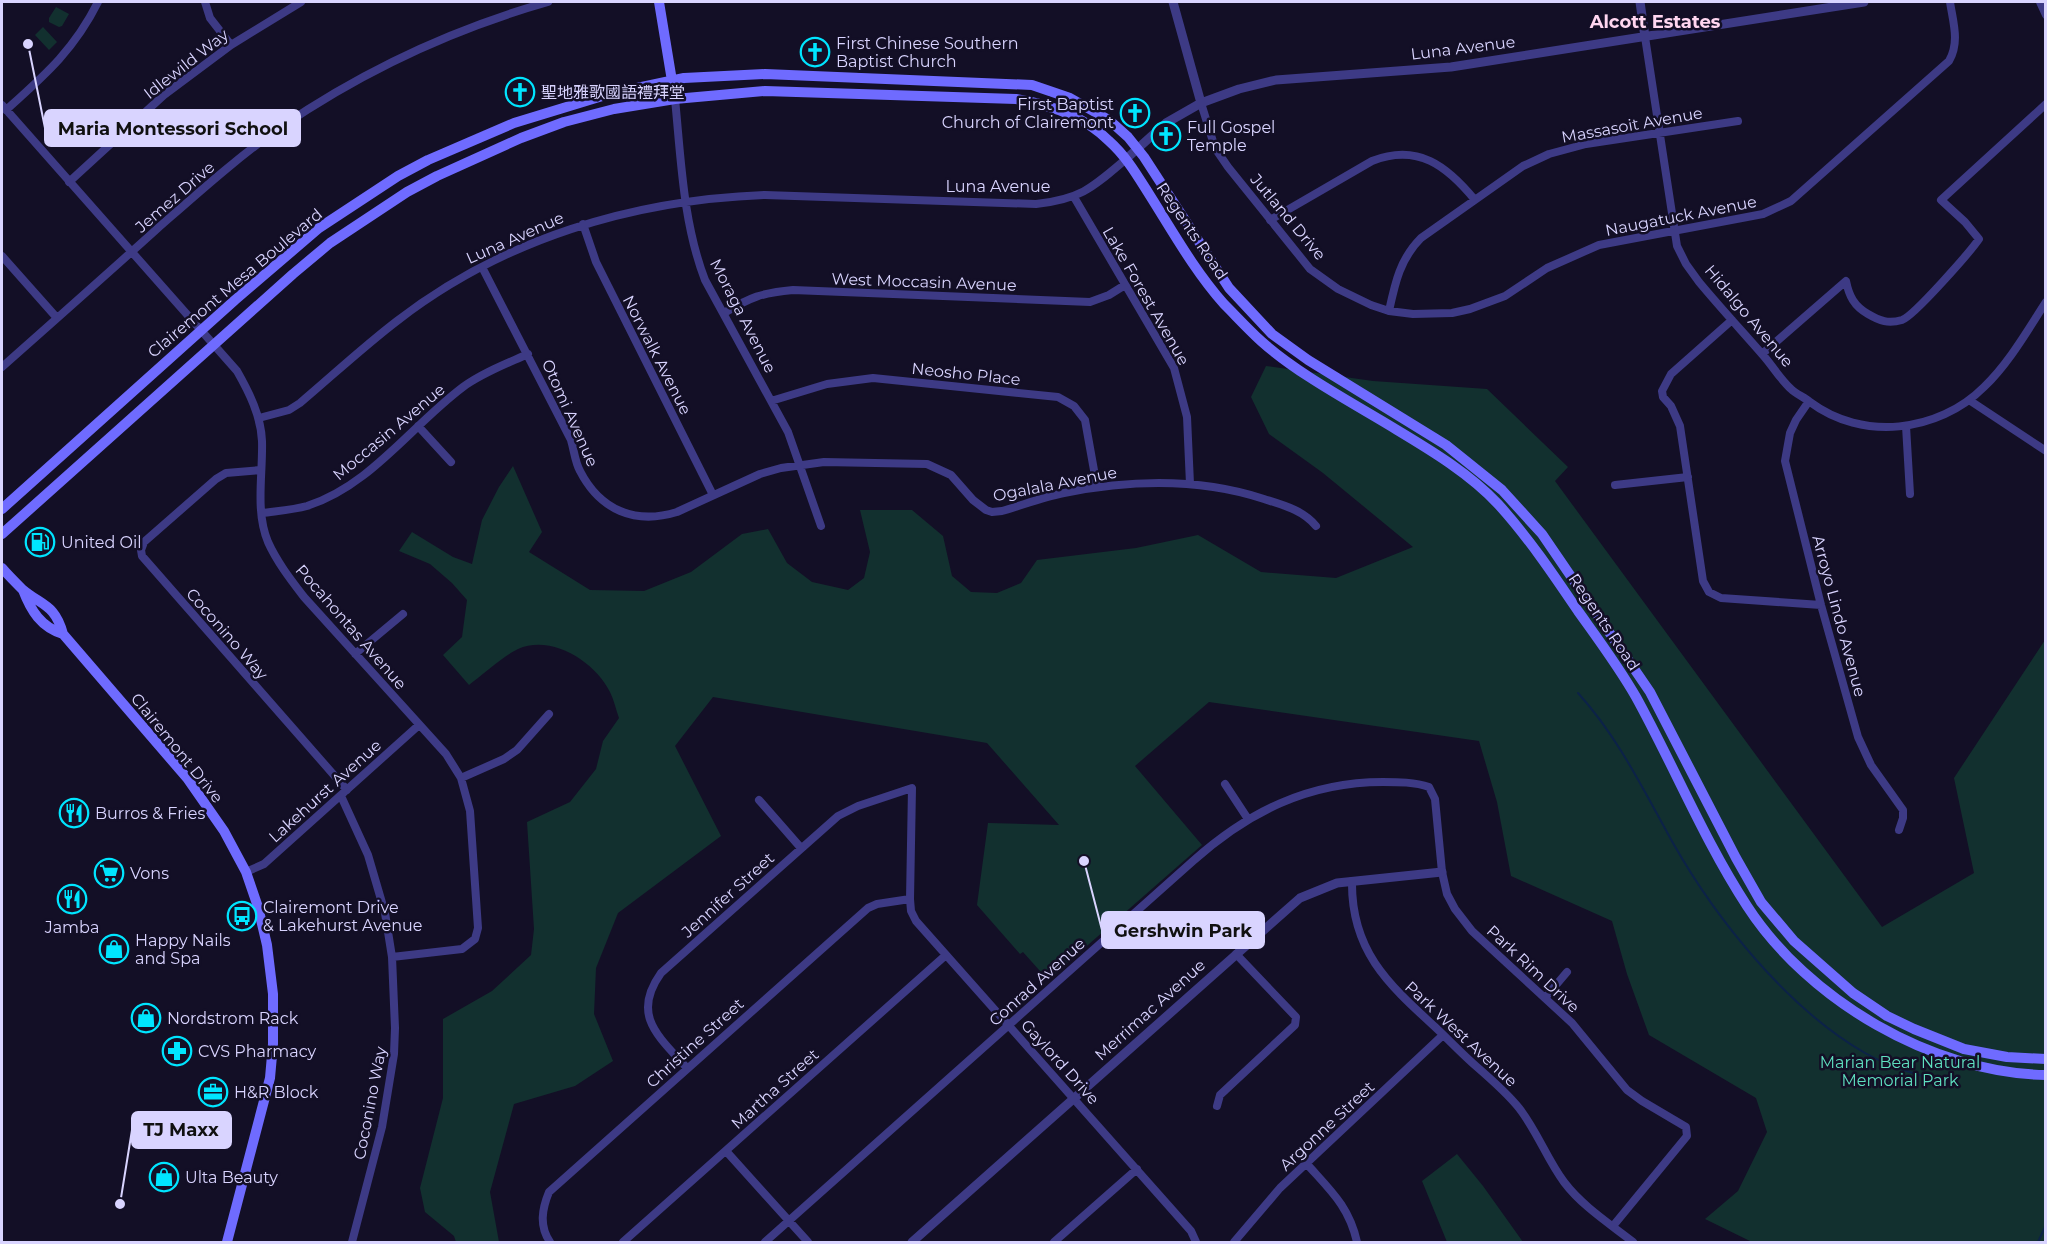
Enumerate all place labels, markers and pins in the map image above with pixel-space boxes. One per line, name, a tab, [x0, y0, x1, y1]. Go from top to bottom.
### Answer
place label: First Chinese Southern Baptist Church	[836, 34, 1019, 71]
church icon: First Chinese Southern Baptist Church	[799, 36, 831, 68]
church icon: 聖地雅歌國語禮拜堂	[504, 76, 536, 108]
place label: 聖地雅歌國語禮拜堂	[541, 83, 685, 102]
place label: First Baptist Church of Clairemont	[942, 95, 1115, 132]
church icon: First Baptist Church of Clairemont	[1119, 97, 1151, 129]
callout: Maria Montessori School	[45, 110, 300, 146]
place label: Full Gospel Temple	[1187, 118, 1275, 155]
church icon: Full Gospel Temple	[1150, 120, 1182, 152]
fuel station icon: United Oil	[24, 526, 56, 558]
place label: United Oil	[61, 533, 142, 552]
restaurant icon: Burros & Fries	[58, 797, 90, 829]
place label: Burros & Fries	[95, 804, 205, 823]
supermarket icon: Vons	[93, 857, 125, 889]
place label: Vons	[130, 864, 169, 883]
restaurant icon: Jamba	[56, 883, 88, 915]
place label: Clairemont Drive & Lakehurst Avenue	[263, 898, 422, 935]
bus stop icon: Clairemont Drive & Lakehurst Avenue	[226, 900, 258, 932]
callout: Gershwin Park	[1102, 912, 1264, 948]
place label: Jamba	[44, 918, 99, 937]
place label: Happy Nails and Spa	[135, 931, 231, 968]
shop icon: Happy Nails and Spa	[98, 933, 130, 965]
shop icon: Nordstrom Rack	[130, 1002, 162, 1034]
place label: Nordstrom Rack	[167, 1009, 299, 1028]
pharmacy icon: CVS Pharmacy	[161, 1035, 193, 1067]
place label: CVS Pharmacy	[198, 1042, 317, 1061]
office icon: H&R Block	[197, 1076, 229, 1108]
place label: H&R Block	[234, 1083, 319, 1102]
callout: TJ Maxx	[132, 1112, 231, 1148]
shop icon: Ulta Beauty	[148, 1161, 180, 1193]
place label: Ulta Beauty	[185, 1168, 278, 1187]

